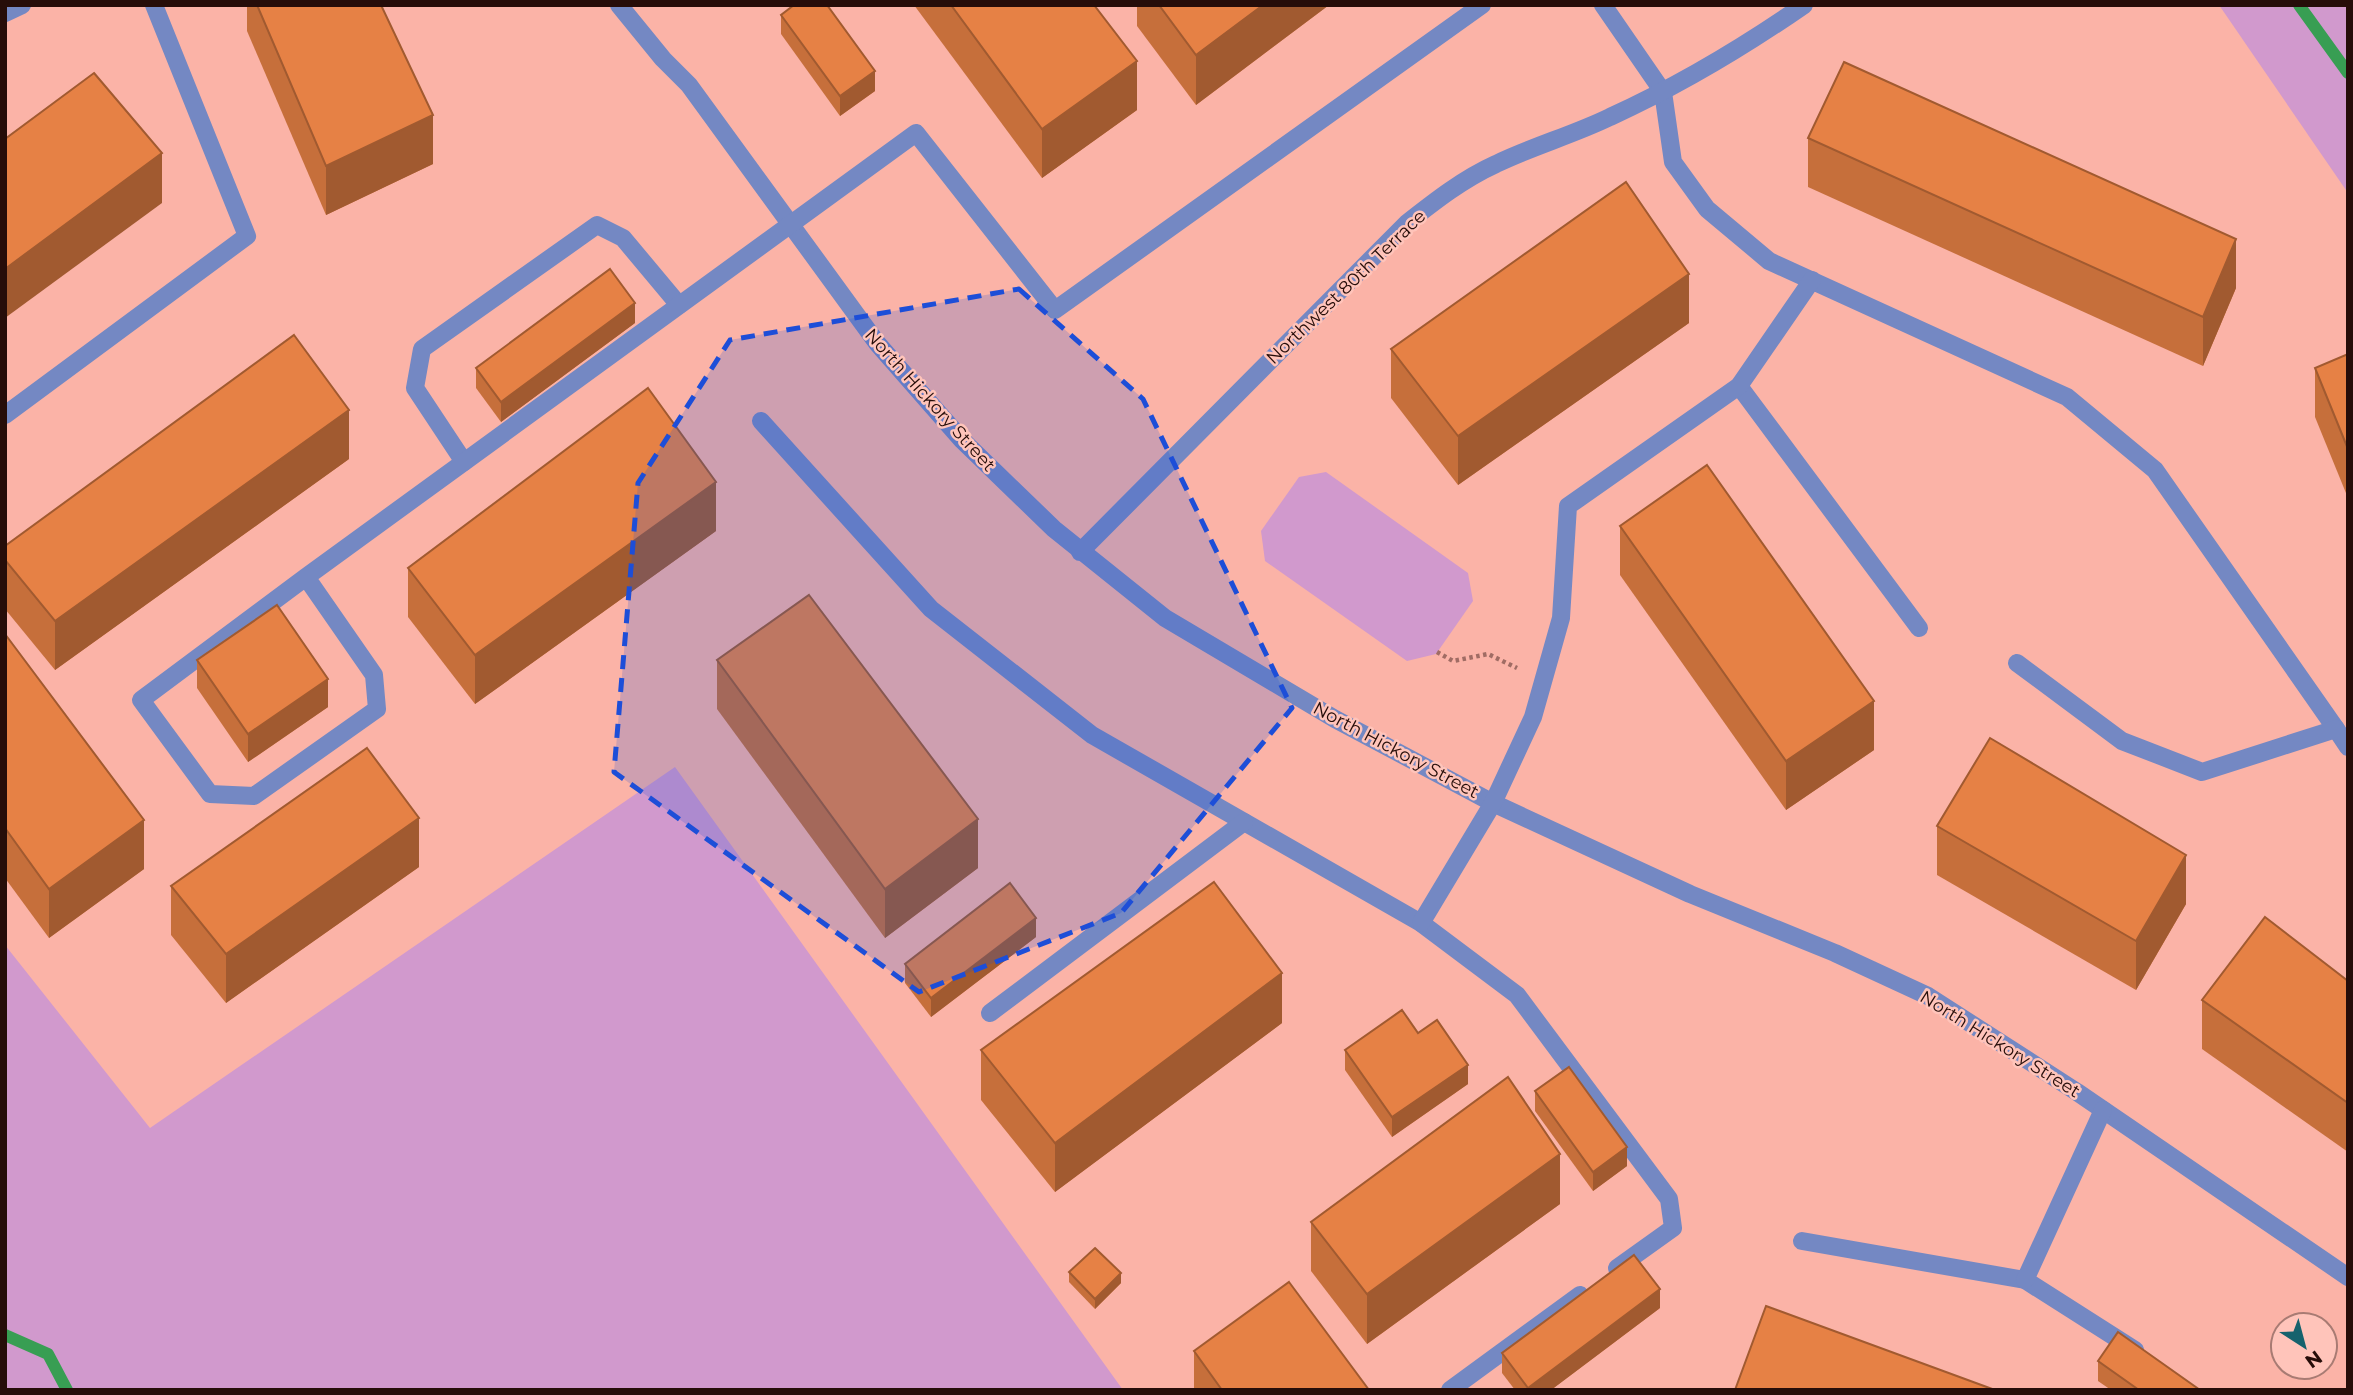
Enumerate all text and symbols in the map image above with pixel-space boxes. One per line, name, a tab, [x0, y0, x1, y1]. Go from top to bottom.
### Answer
street label: Northwest 80th Terrace	[1262, 205, 1430, 369]
street label: North Hickory Street	[860, 324, 1000, 476]
street label: North Hickory Street	[1309, 697, 1483, 803]
street label: North Hickory Street	[1916, 986, 2084, 1102]
north arrow	[2269, 1311, 2339, 1381]
text: N	[2301, 1346, 2327, 1373]

